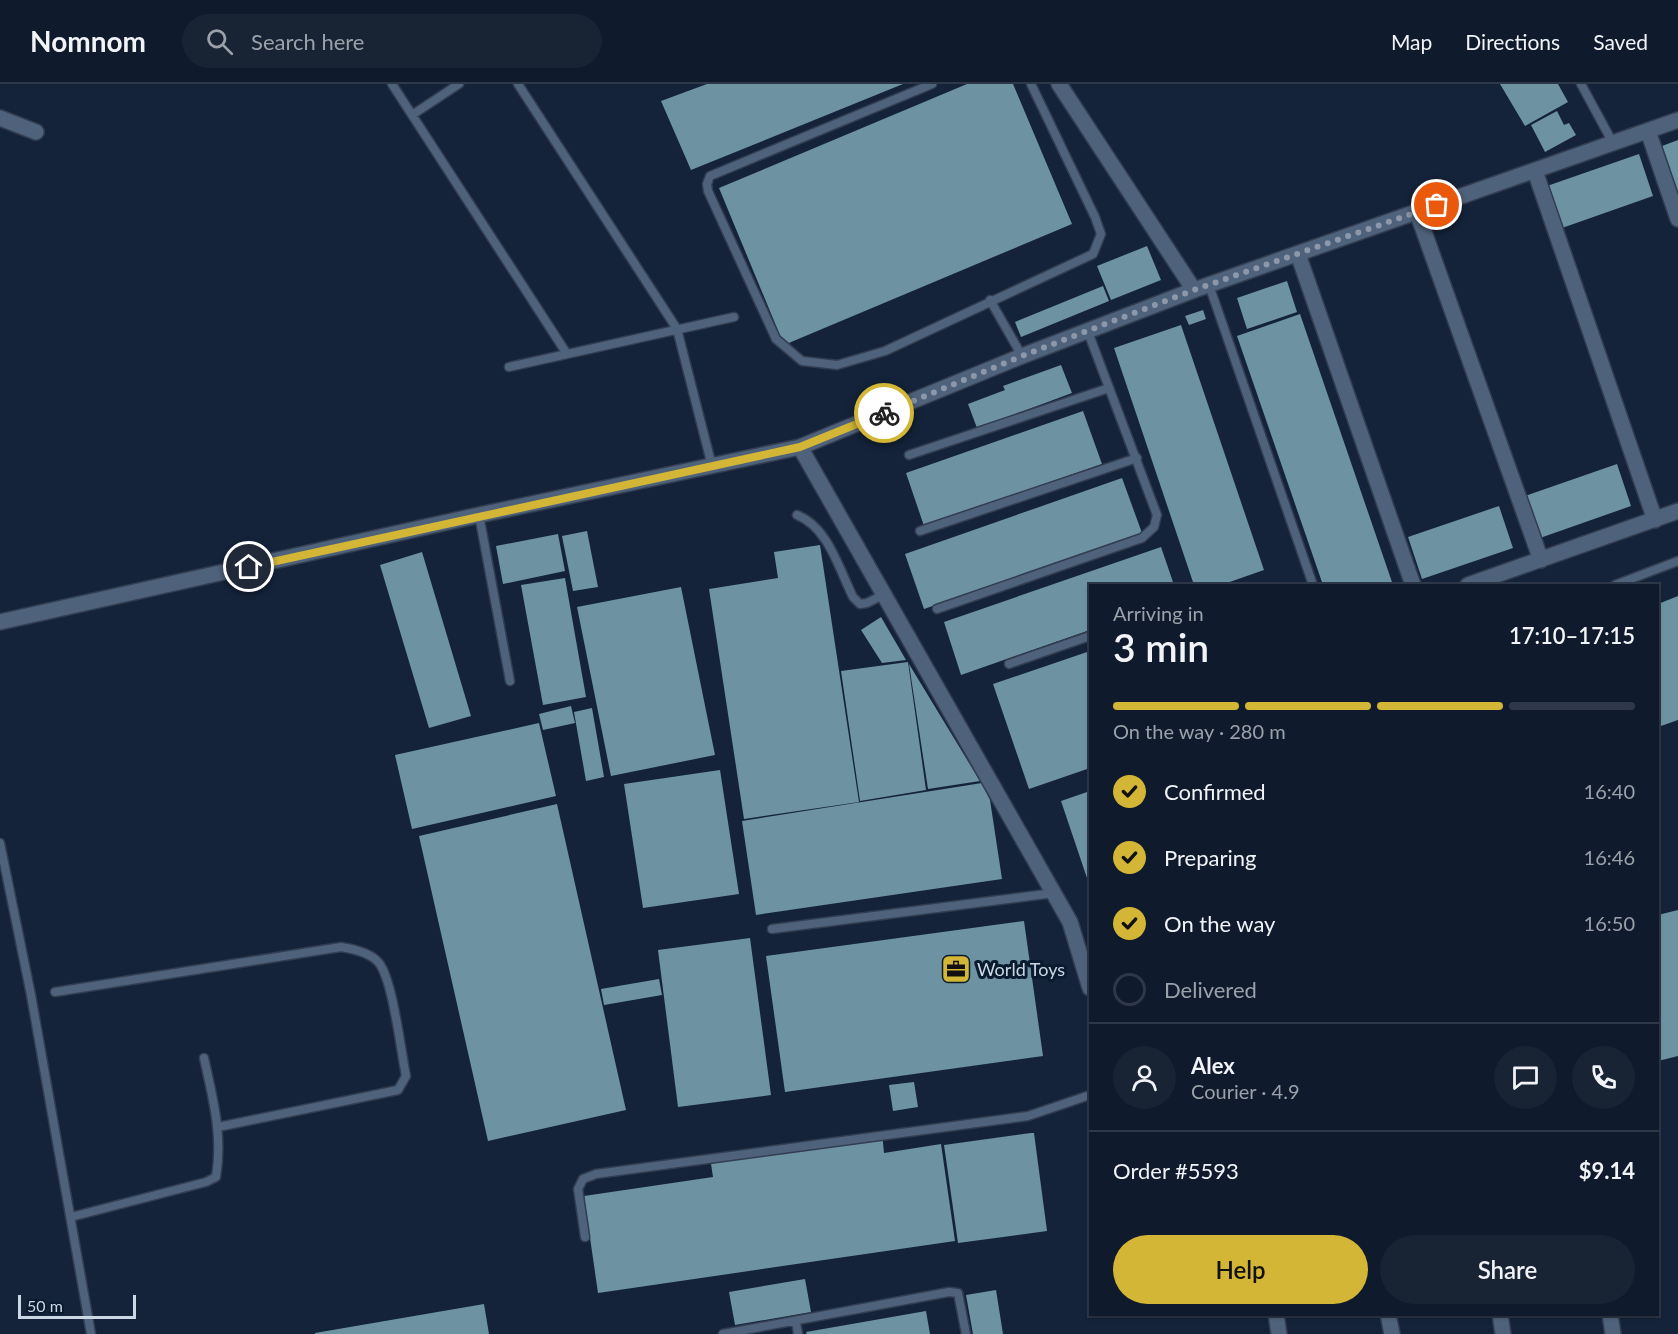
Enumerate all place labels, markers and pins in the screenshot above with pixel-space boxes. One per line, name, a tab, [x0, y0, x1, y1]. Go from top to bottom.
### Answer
pin	[1411, 179, 1462, 230]
pin	[223, 541, 274, 592]
office icon: World Toys	[940, 953, 972, 985]
place label: World Toys	[977, 958, 1065, 980]

